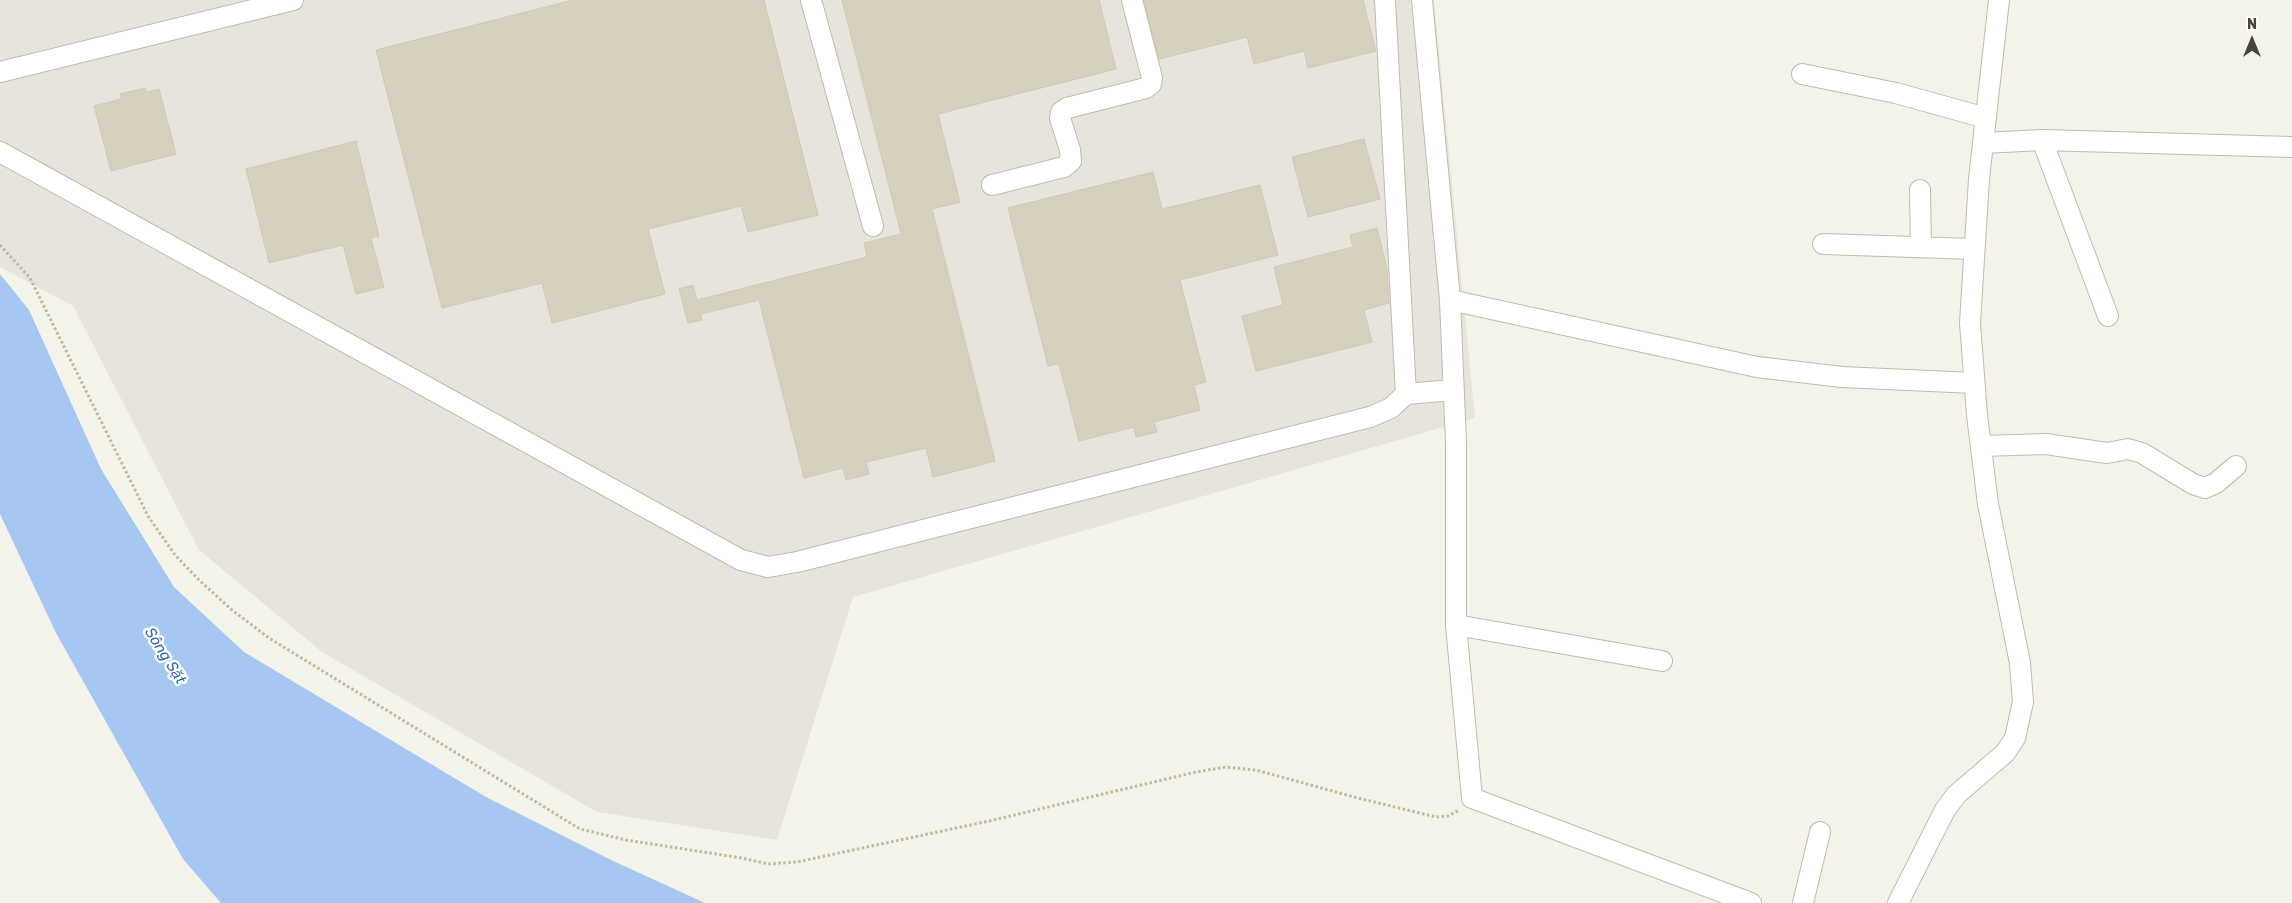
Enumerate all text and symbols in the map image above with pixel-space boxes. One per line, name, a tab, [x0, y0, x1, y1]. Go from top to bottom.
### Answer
north arrow	[2227, 15, 2277, 65]
text: N	[2247, 16, 2257, 33]
water label: Sông Sặt	[141, 624, 189, 688]

